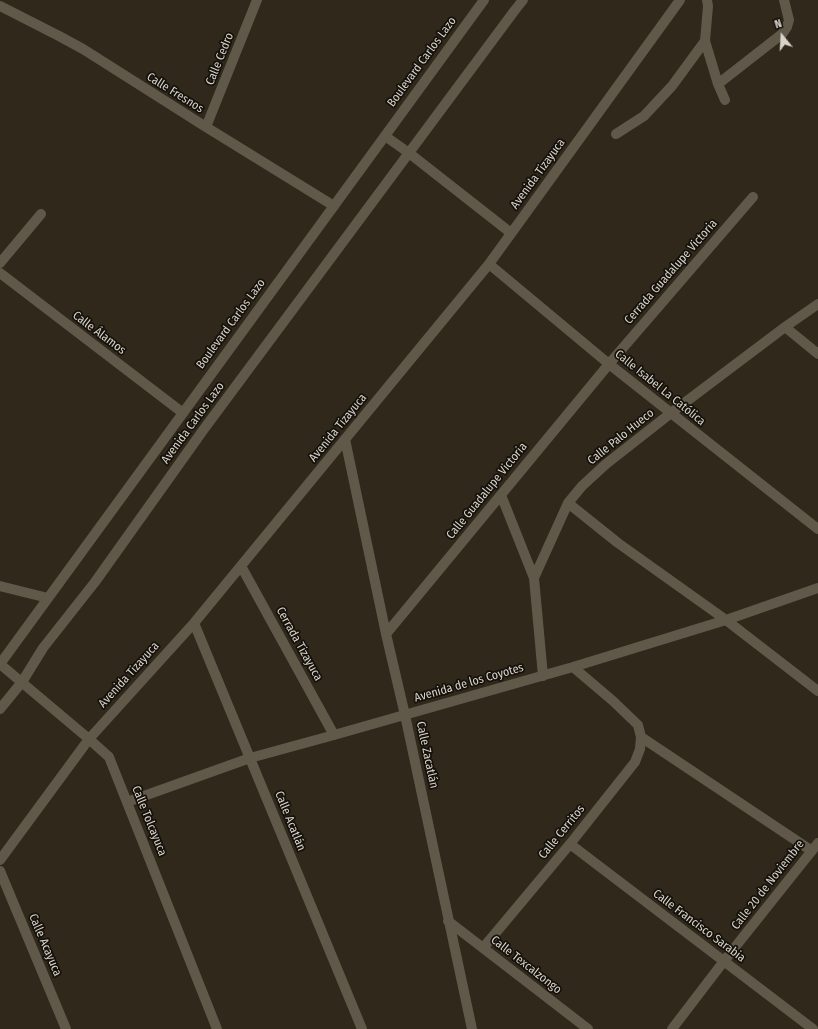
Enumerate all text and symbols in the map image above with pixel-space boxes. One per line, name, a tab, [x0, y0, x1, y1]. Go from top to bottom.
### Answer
street label: Boulevard Carlos Lazo	[384, 14, 460, 110]
north arrow	[762, 16, 802, 56]
text: N	[773, 17, 783, 31]
street label: Calle Cedro	[203, 31, 237, 87]
street label: Calle Fresnos	[144, 70, 206, 116]
street label: Avenida Tizayuca	[508, 136, 568, 212]
street label: Cerrada Guadalupe Victoria	[622, 217, 720, 327]
street label: Boulevard Carlos Lazo	[193, 276, 269, 372]
street label: Calle Álamos	[70, 308, 128, 358]
street label: Calle Isabel La Católica	[612, 347, 708, 429]
street label: Avenida Carlos Lazo	[159, 379, 227, 467]
street label: Avenida Tizayuca	[306, 391, 370, 465]
street label: Calle Palo Hueco	[585, 406, 657, 468]
street label: Calle Guadalupe Victoria	[444, 440, 530, 542]
street label: Cerrada Tizayuca	[273, 605, 325, 683]
street label: Avenida Tizayuca	[96, 639, 162, 711]
street label: Avenida de los Coyotes	[413, 660, 525, 706]
street label: Calle Zacatlán	[413, 720, 441, 790]
street label: Calle Tolcayuca	[128, 784, 170, 858]
street label: Calle Acatlán	[272, 789, 308, 853]
street label: Calle Cerritos	[536, 802, 588, 862]
street label: Calle 20 de Noviembre	[729, 837, 807, 933]
street label: Calle Francisco Sarabia	[650, 887, 748, 965]
street label: Calle Acayuca	[25, 912, 65, 978]
street label: Calle Texcalzongo	[488, 933, 564, 997]

